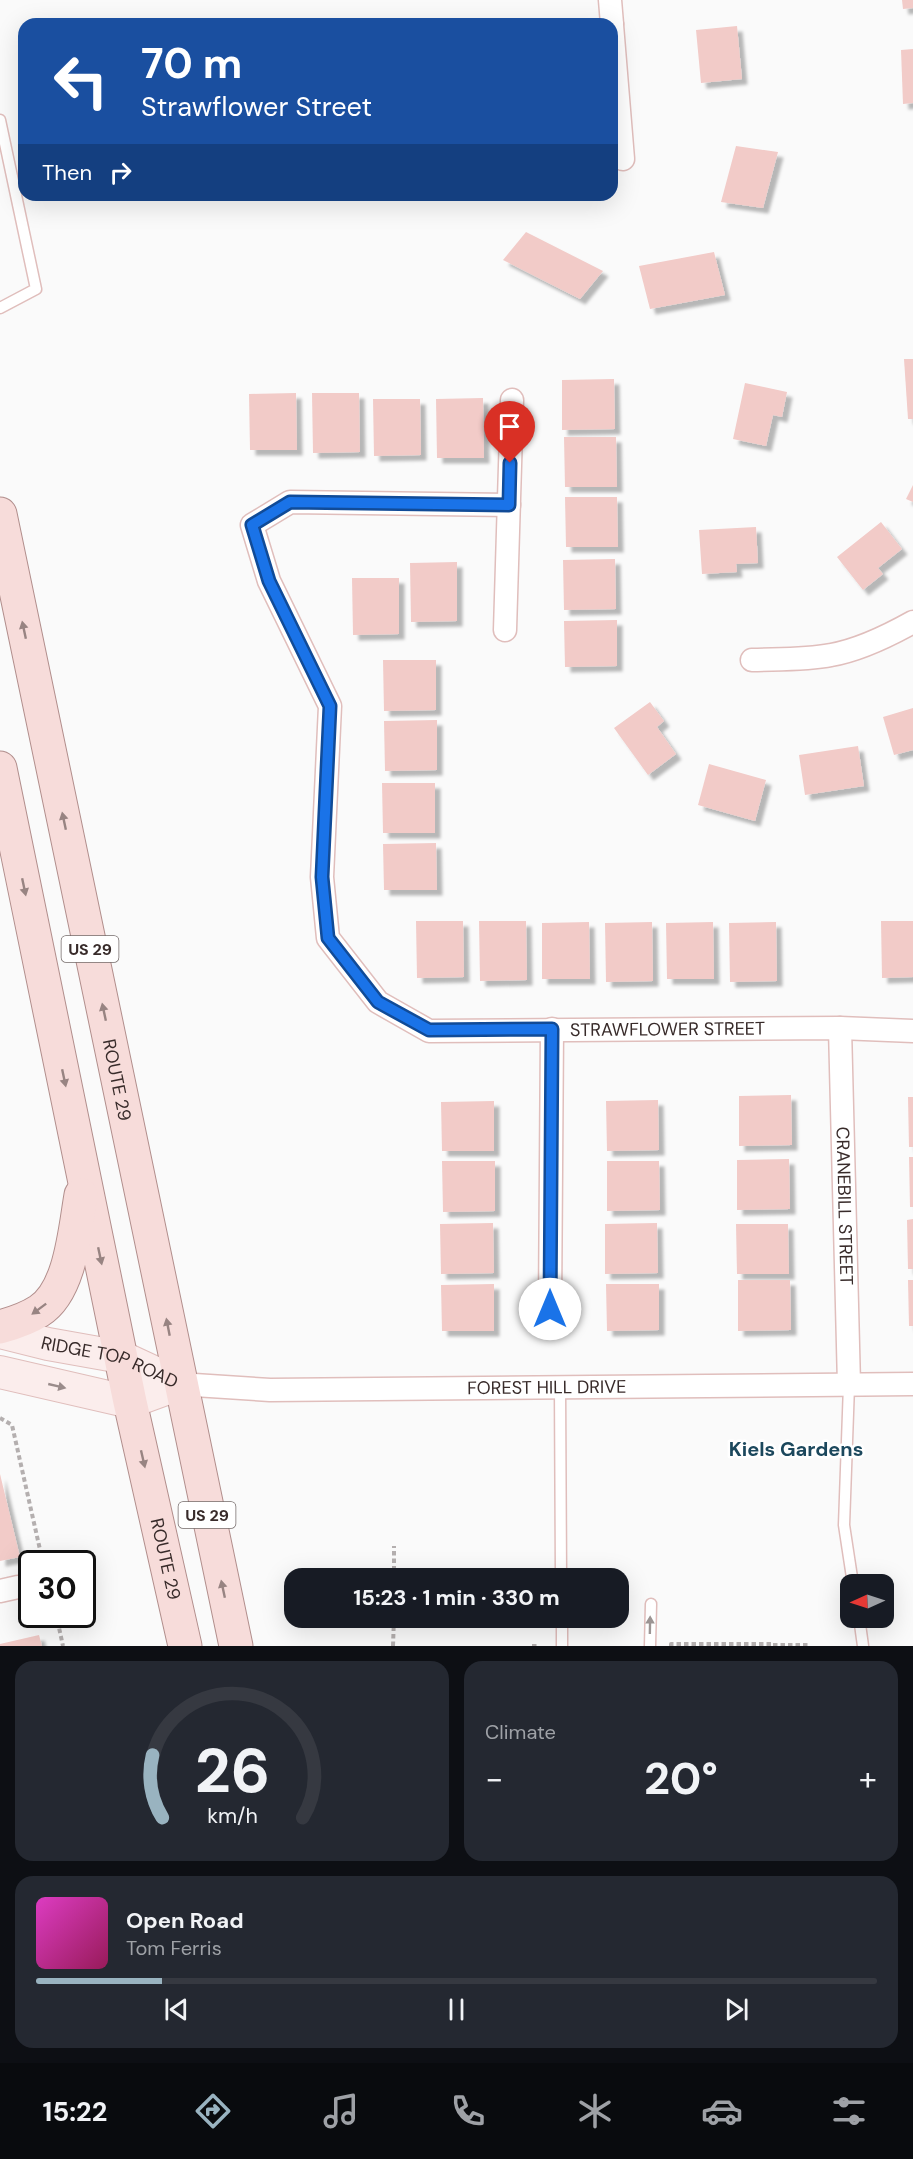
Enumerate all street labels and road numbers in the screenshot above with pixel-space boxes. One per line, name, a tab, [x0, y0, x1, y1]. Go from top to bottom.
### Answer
road number: US 29	[62, 936, 118, 962]
street label: STRAWFLOWER STREET	[570, 1017, 765, 1042]
street label: ROUTE 29	[97, 1037, 137, 1123]
street label: CRANEBILL STREET	[830, 1126, 858, 1285]
street label: RIDGE TOP ROAD	[38, 1331, 182, 1394]
street label: FOREST HILL DRIVE	[467, 1375, 627, 1400]
road number: US 29	[178, 1502, 236, 1528]
street label: ROUTE 29	[145, 1516, 186, 1602]

